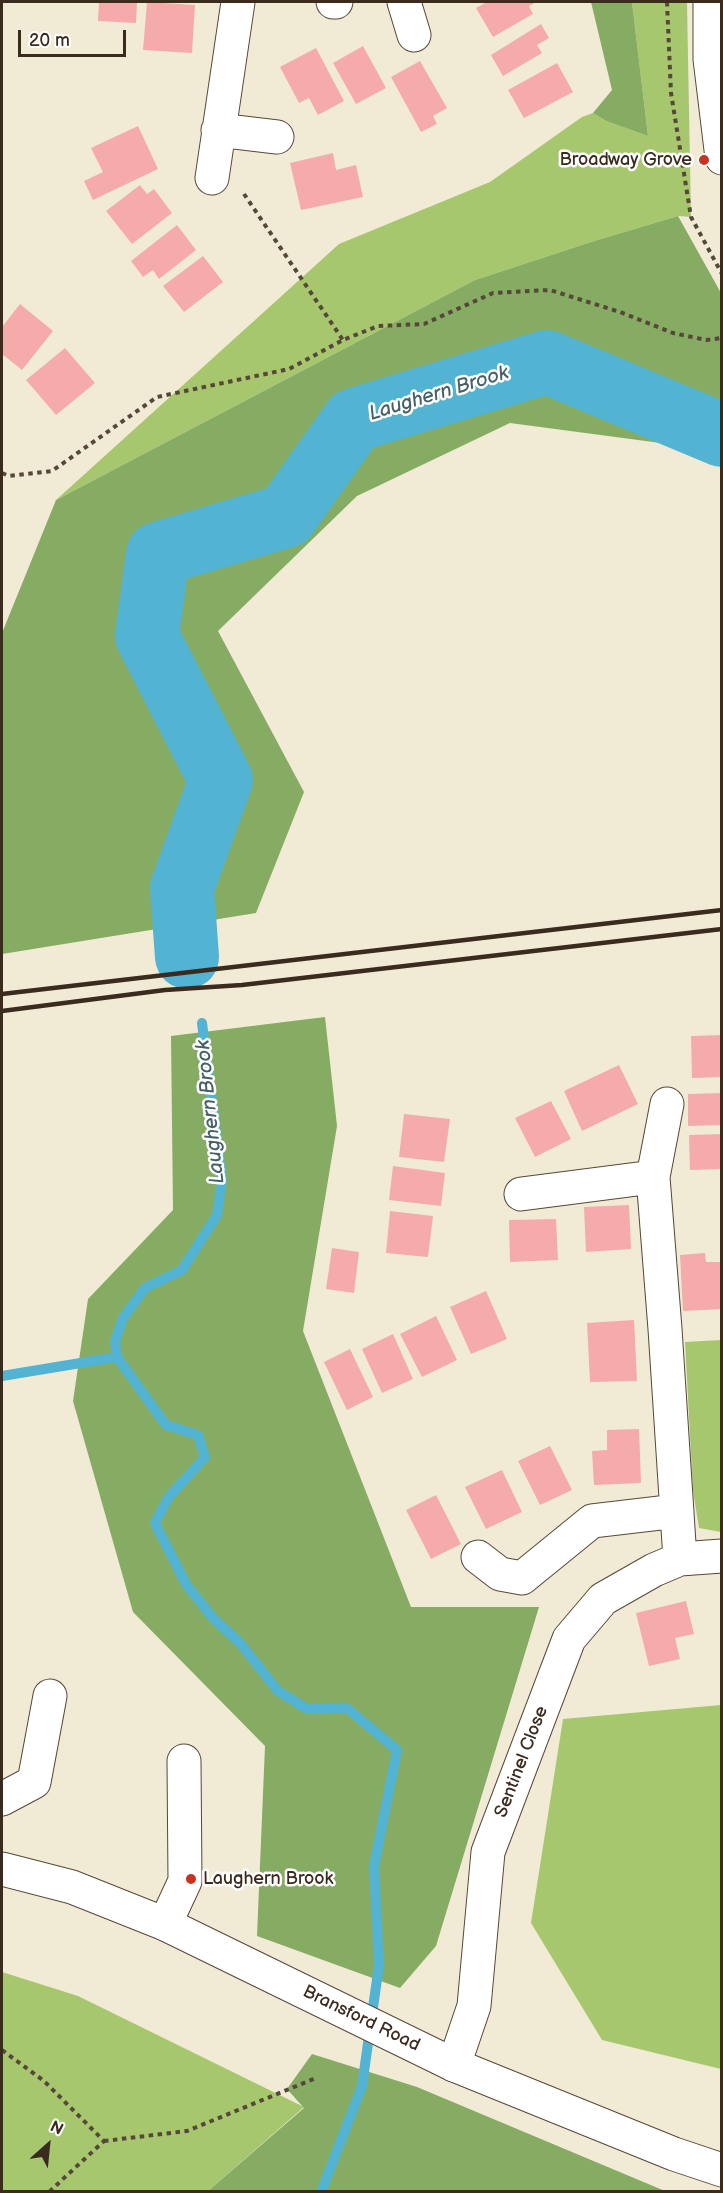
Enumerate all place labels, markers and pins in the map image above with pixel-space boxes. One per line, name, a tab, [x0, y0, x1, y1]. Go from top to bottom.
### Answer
place label: Broadway Grove	[560, 149, 692, 171]
marker: Broadway Grove	[697, 153, 711, 167]
place label: Laughern Brook	[203, 1868, 333, 1890]
marker: Laughern Brook	[184, 1872, 198, 1886]

